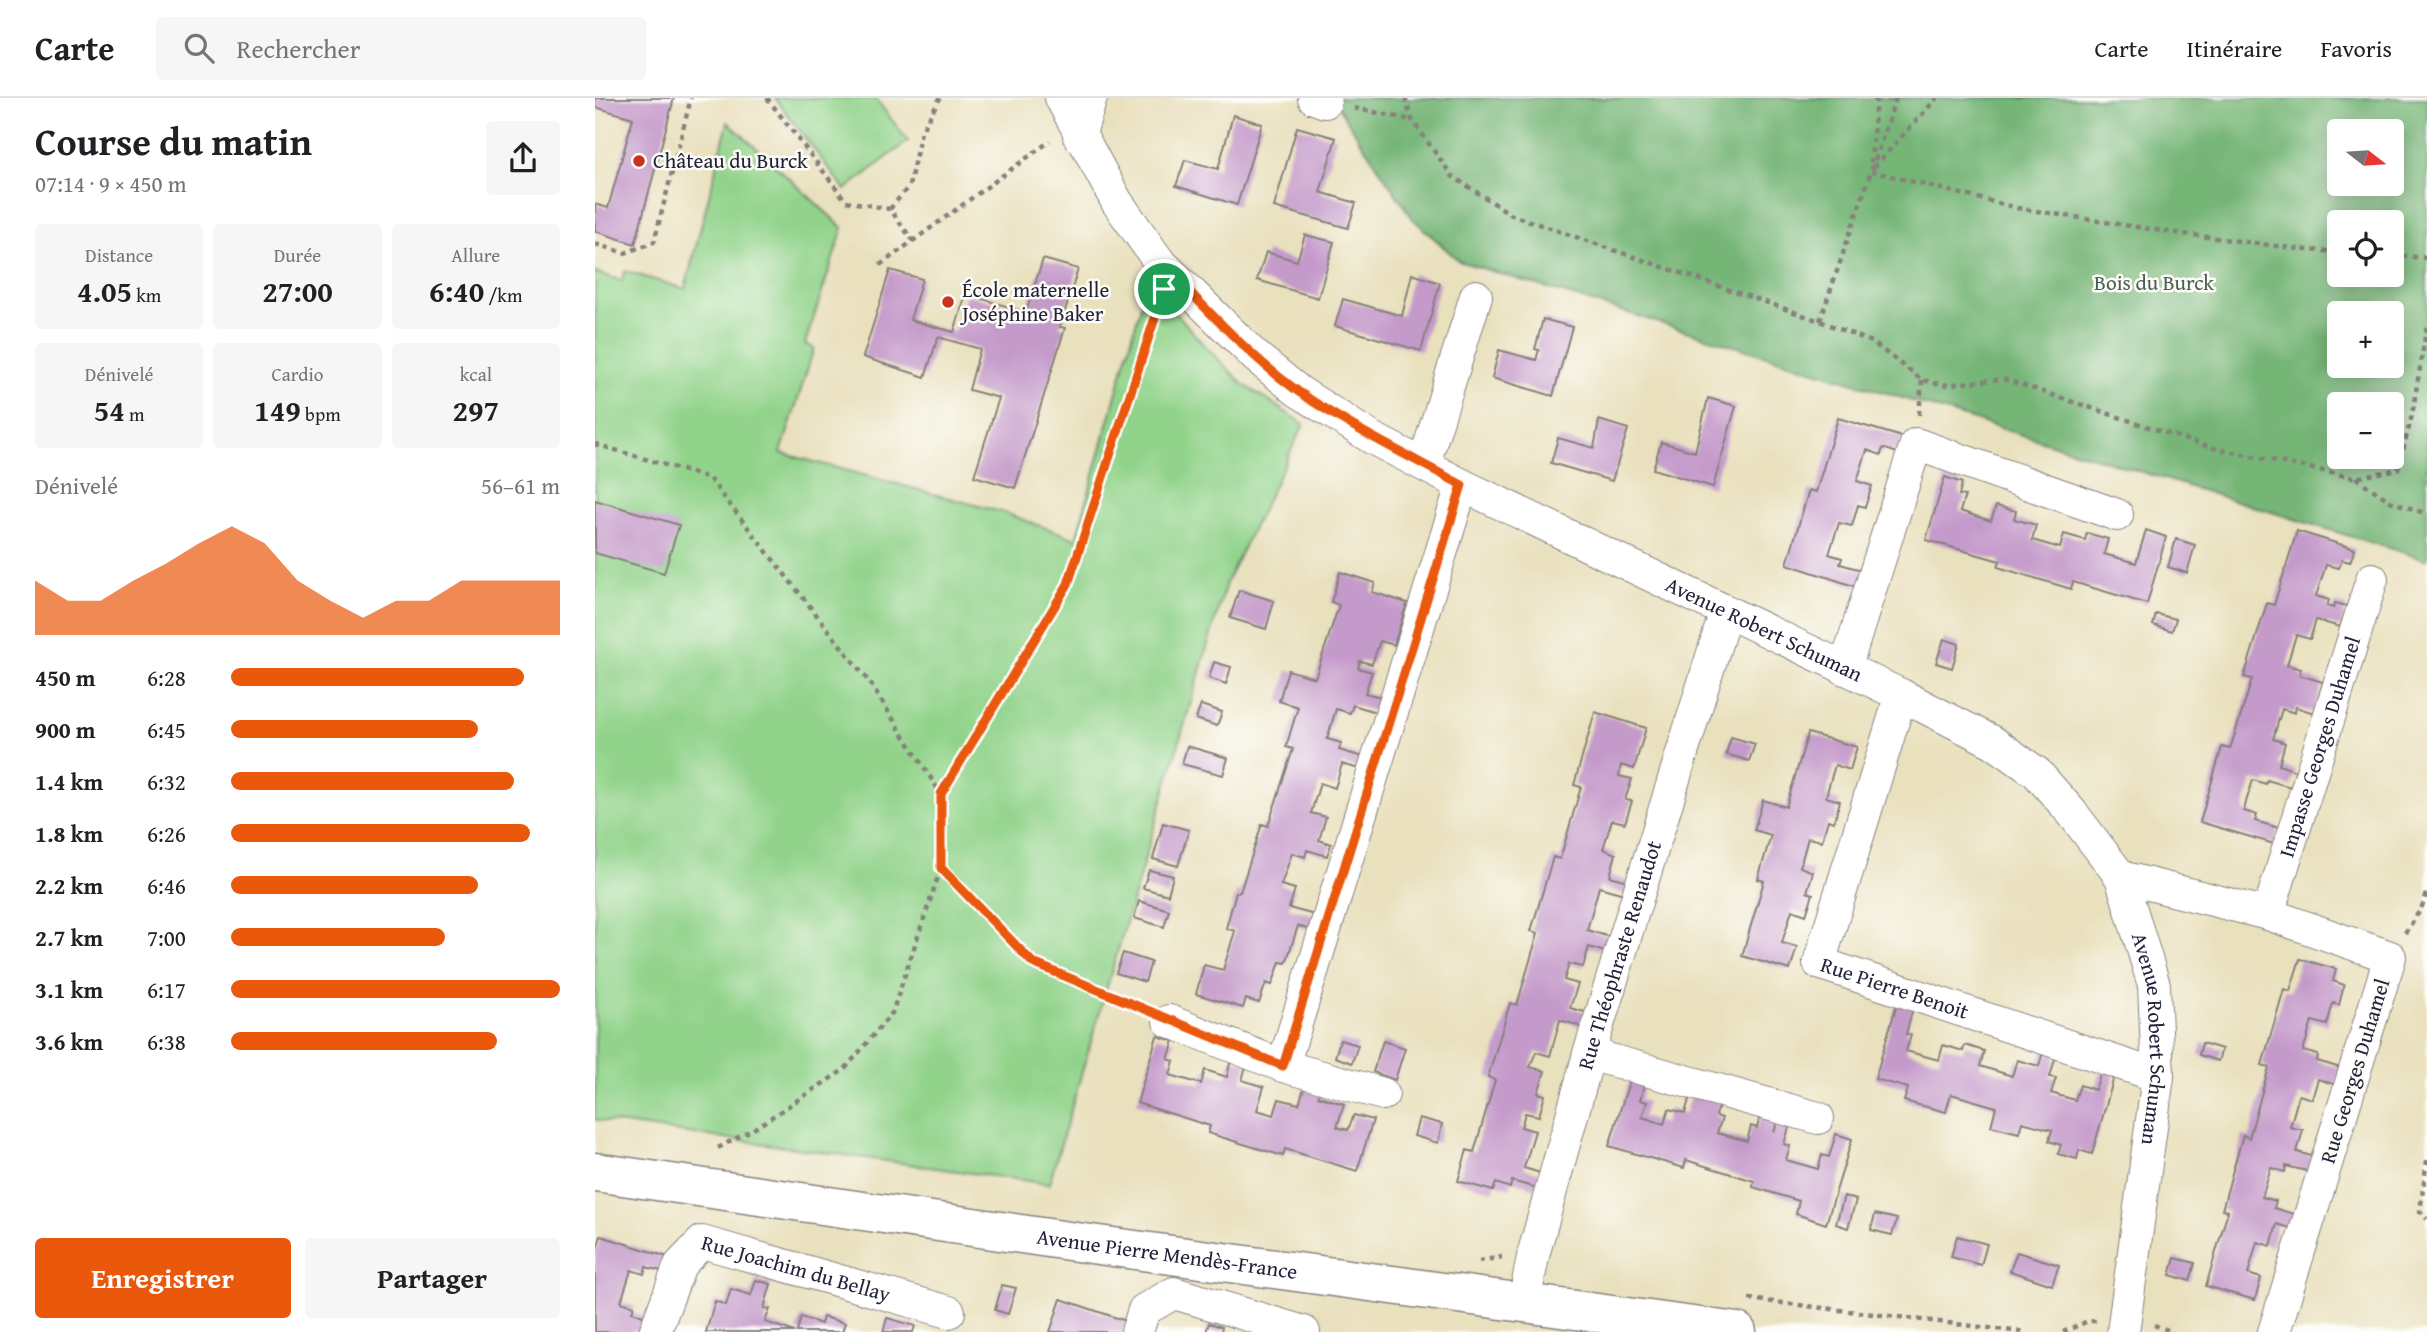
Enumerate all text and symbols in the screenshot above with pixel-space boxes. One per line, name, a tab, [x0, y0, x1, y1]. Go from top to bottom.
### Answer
search box	[156, 17, 646, 80]
text: Carte	[35, 24, 114, 72]
icon: search	[180, 29, 218, 67]
text: Rechercher	[236, 29, 361, 68]
text: Carte	[2095, 31, 2149, 66]
text: Itinéraire	[2187, 31, 2282, 66]
text: Favoris	[2320, 31, 2392, 66]
text: Course du matin	[35, 113, 312, 169]
north arrow	[2327, 119, 2405, 196]
map controls	[2327, 119, 2404, 469]
button: share	[486, 121, 560, 195]
place label: Château du Burck	[653, 145, 808, 176]
marker: Château du Burck	[631, 153, 647, 169]
text: 07:14 · 9 × 450 m	[35, 167, 187, 200]
button: locate	[2327, 210, 2404, 287]
text: Distance	[85, 241, 153, 269]
text: Durée	[274, 241, 321, 269]
text: Allure	[451, 241, 500, 269]
pin	[1134, 259, 1194, 319]
park label: Bois du Burck	[2094, 267, 2214, 298]
text: 4.05	[77, 269, 132, 313]
text: 27:00	[262, 269, 333, 313]
text: 6:40	[429, 269, 484, 313]
icon: arrive	[1145, 270, 1183, 308]
place label: École maternelle Joséphine Baker	[959, 274, 1109, 329]
text: km	[132, 281, 161, 309]
text: /km	[484, 281, 523, 309]
marker: École maternelle Joséphine Baker	[940, 294, 956, 310]
button: +	[2327, 301, 2404, 378]
text: Dénivelé	[85, 360, 153, 388]
text: Cardio	[271, 360, 324, 388]
text: kcal	[460, 360, 492, 388]
text: 54	[94, 388, 125, 432]
text: 149	[254, 388, 301, 432]
text: 297	[453, 388, 499, 432]
button: −	[2327, 392, 2404, 469]
text: m	[125, 400, 145, 428]
text: bpm	[301, 400, 341, 428]
text: Dénivelé	[35, 469, 118, 502]
text: 56–61 m	[481, 469, 560, 502]
street label: Avenue Robert Schuman	[1661, 569, 1868, 689]
street label: Impasse Georges Duhamel	[2271, 632, 2368, 861]
text: 450 m	[35, 661, 96, 694]
text: 6:28	[147, 661, 186, 694]
text: 900 m	[35, 713, 96, 746]
text: 6:45	[147, 713, 186, 746]
text: 1.4 km	[35, 765, 103, 798]
text: 6:32	[147, 765, 186, 798]
text: 1.8 km	[35, 817, 103, 850]
text: 6:26	[147, 817, 186, 850]
street label: Rue Théophraste Renaudot	[1569, 836, 1669, 1073]
text: 2.2 km	[35, 869, 103, 902]
text: 6:46	[147, 869, 186, 902]
text: 2.7 km	[35, 921, 103, 954]
text: 7:00	[147, 921, 186, 954]
street label: Avenue Robert Schuman	[2124, 929, 2174, 1147]
street label: Rue Pierre Benoit	[1817, 949, 1973, 1027]
text: 3.1 km	[35, 973, 103, 1006]
text: 6:17	[147, 973, 186, 1006]
street label: Rue Georges Duhamel	[2312, 975, 2397, 1167]
text: 3.6 km	[35, 1025, 103, 1058]
text: 6:38	[147, 1025, 186, 1058]
street label: Avenue Pierre Mendès-France	[1035, 1220, 1300, 1287]
street label: Rue Joachim du Bellay	[698, 1227, 895, 1310]
button: Enregistrer	[35, 1238, 291, 1318]
button: Partager	[305, 1238, 560, 1318]

